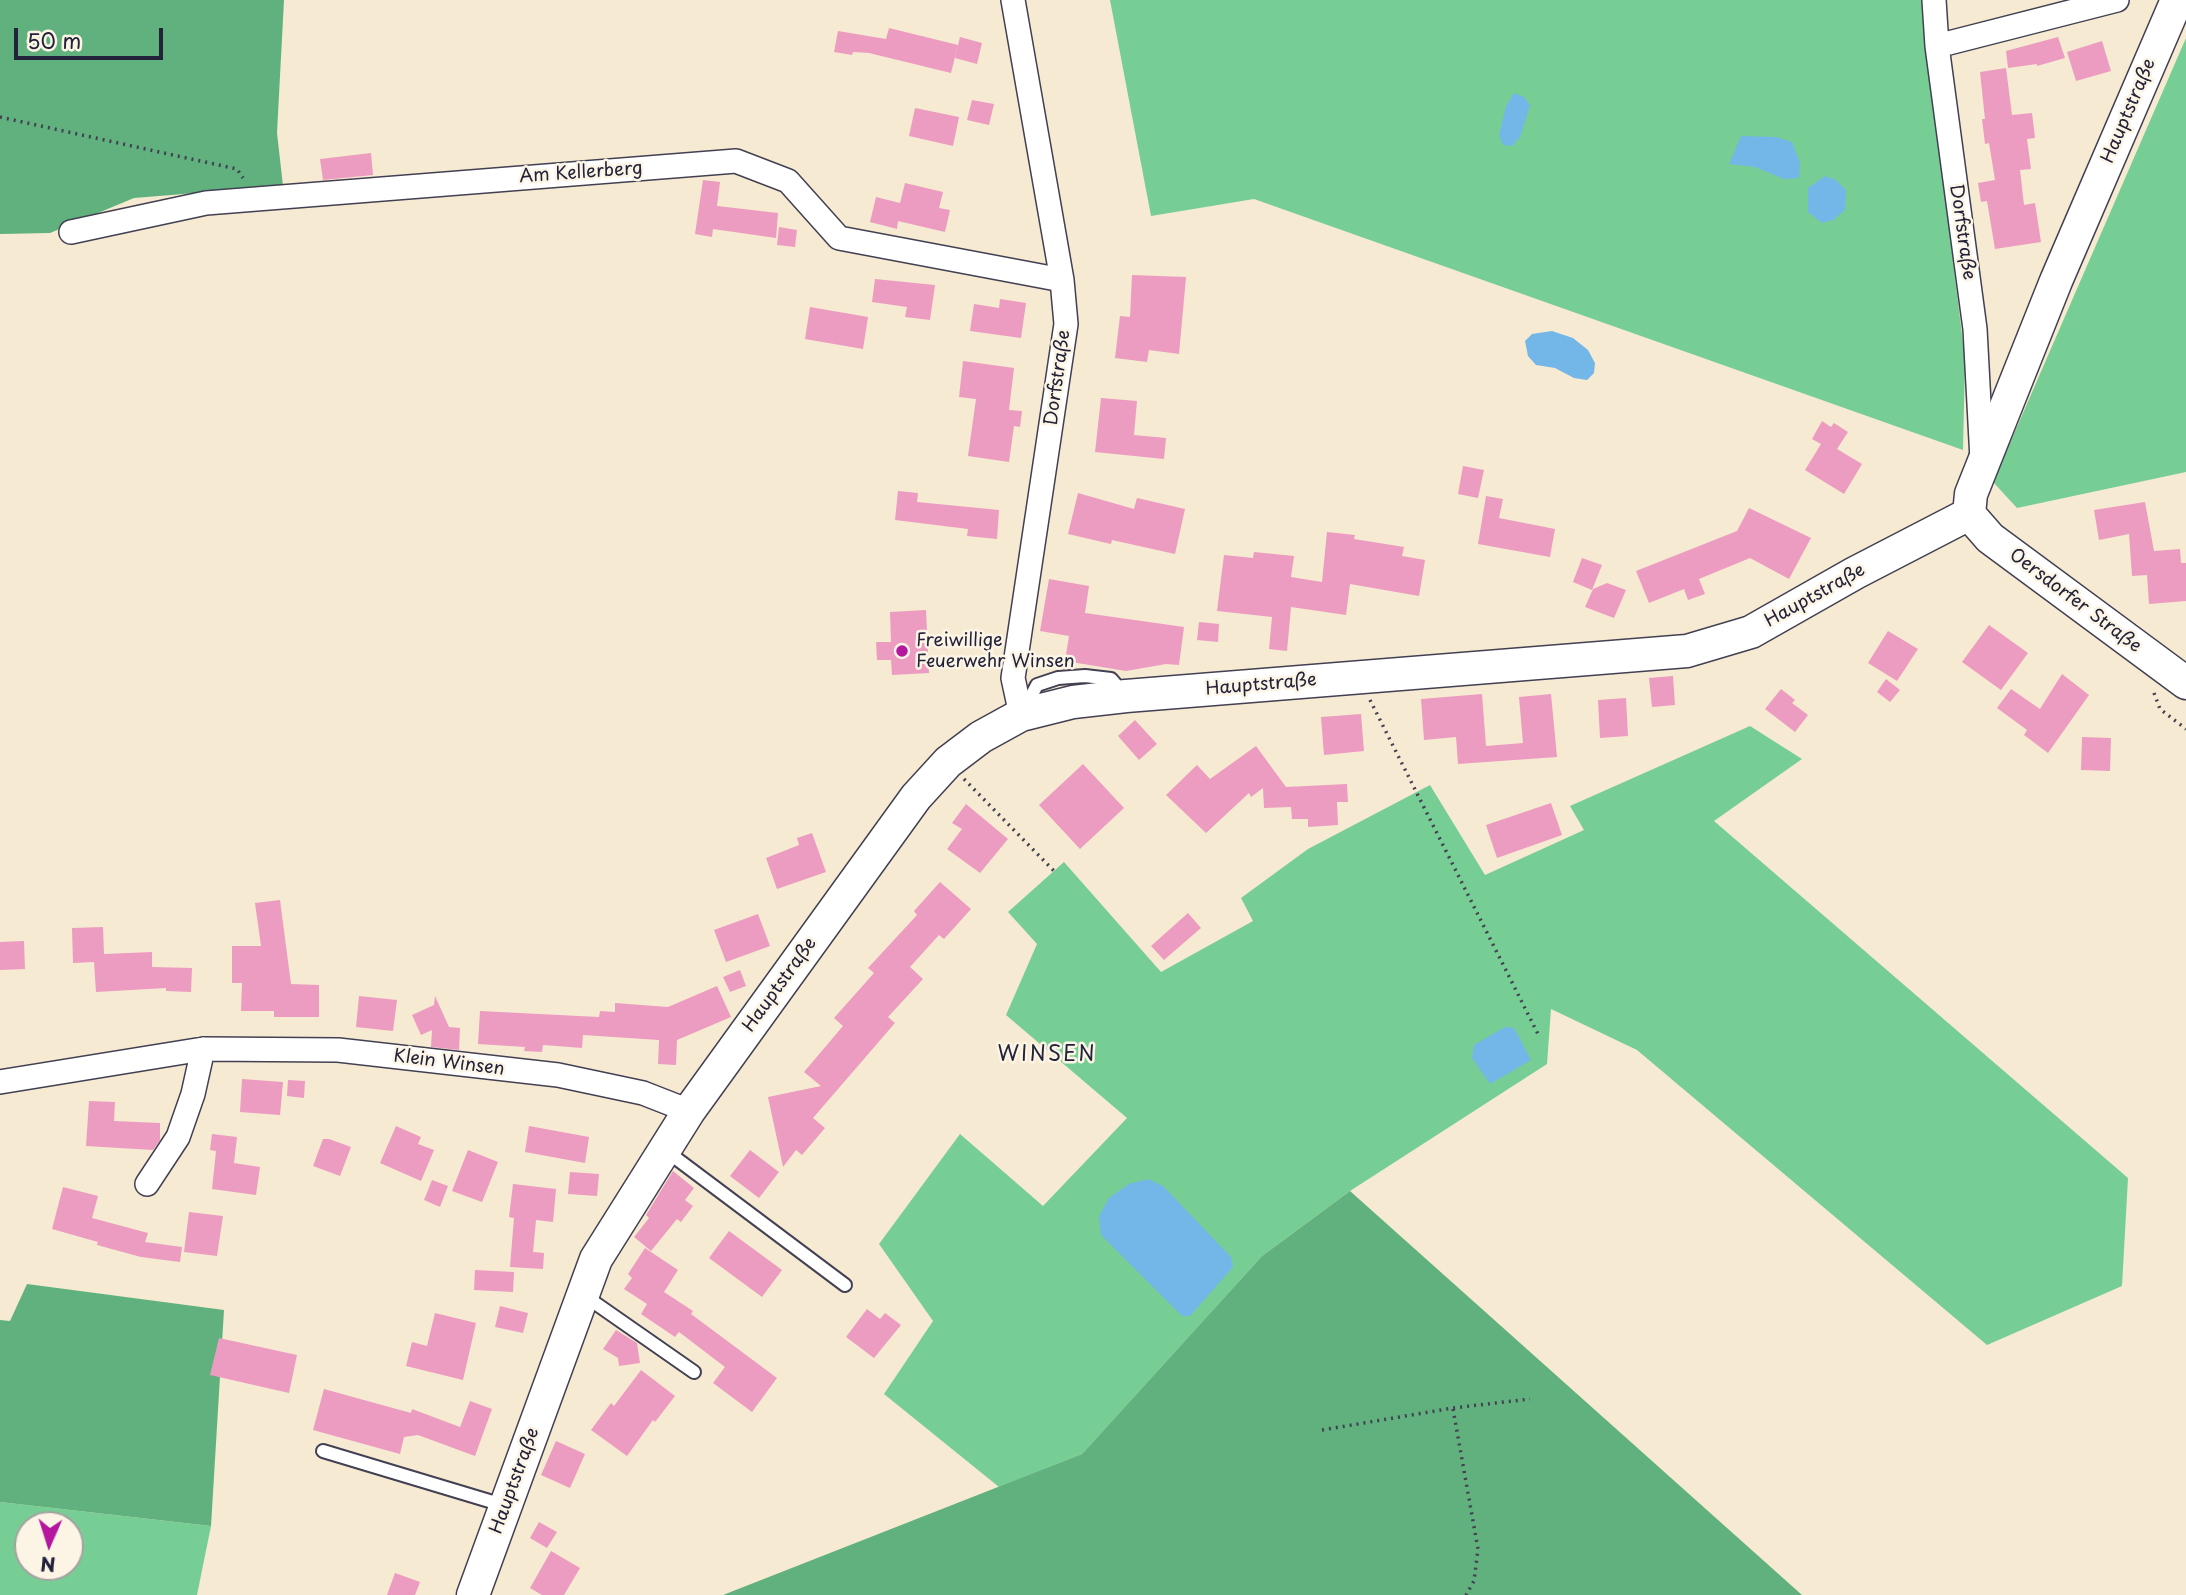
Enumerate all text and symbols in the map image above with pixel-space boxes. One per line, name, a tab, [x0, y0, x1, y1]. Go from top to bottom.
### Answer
scale bar	[18, 14, 166, 58]
text: 50 m	[27, 24, 81, 56]
street label: Hauptstraße	[2097, 55, 2161, 167]
street label: Am Kellerberg	[519, 158, 643, 188]
street label: Dorfstraße	[1945, 183, 1979, 281]
street label: Dorfstraße	[1041, 329, 1075, 427]
street label: Oersdorfer Straße	[2005, 544, 2145, 658]
street label: Hauptstraße	[1761, 560, 1869, 632]
place label: Freiwillige Feuerwehr Winsen	[916, 630, 1075, 672]
marker: Freiwillige Feuerwehr Winsen	[894, 643, 910, 659]
street label: Hauptstraße	[1205, 669, 1317, 701]
street label: Hauptstraße	[738, 934, 822, 1036]
district label: WINSEN	[998, 1042, 1096, 1068]
street label: Klein Winsen	[392, 1045, 506, 1081]
street label: Hauptstraße	[486, 1425, 544, 1537]
north arrow	[14, 1511, 84, 1581]
text: N	[40, 1551, 56, 1579]

